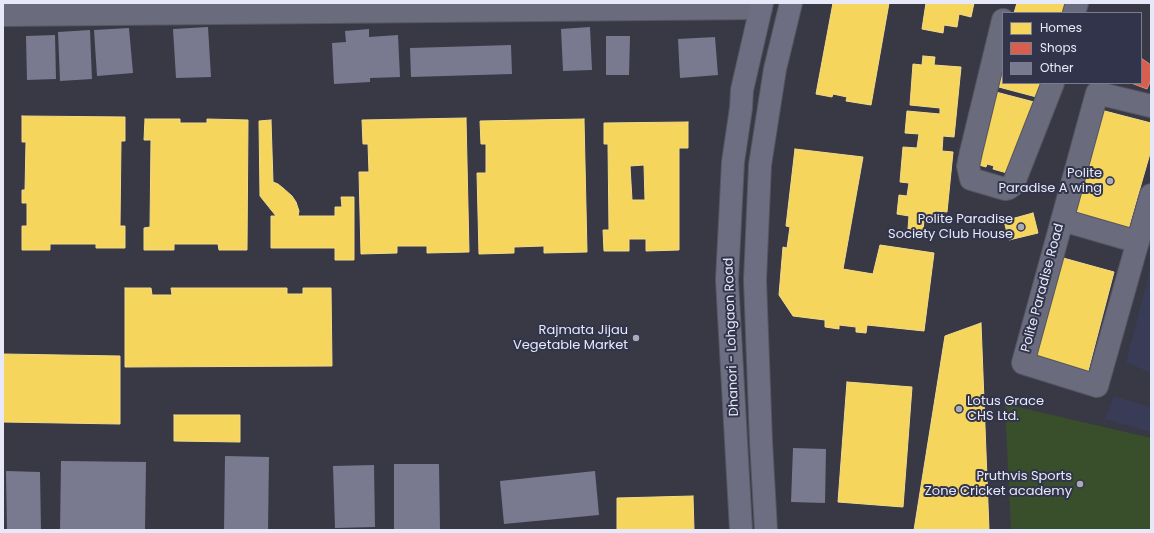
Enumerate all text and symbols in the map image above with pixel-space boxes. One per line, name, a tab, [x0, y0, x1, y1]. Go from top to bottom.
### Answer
legend	[1002, 12, 1142, 84]
text: Homes	[1040, 19, 1082, 36]
text: Shops	[1040, 39, 1077, 56]
text: Other	[1040, 59, 1073, 76]
place label: Polite Paradise A wing	[999, 166, 1102, 197]
marker: Polite Paradise A wing	[1105, 176, 1115, 186]
place label: Polite Paradise Society Club House	[888, 212, 1013, 243]
marker: Polite Paradise Society Club House	[1016, 222, 1026, 232]
street label: Polite Paradise Road	[1018, 222, 1068, 354]
street label: Dhanori - Lohgaon Road	[721, 257, 743, 417]
place label: Rajmata Jijau Vegetable Market	[513, 323, 628, 354]
marker: Rajmata Jijau Vegetable Market	[631, 333, 641, 343]
place label: Lotus Grace CHS Ltd.	[967, 394, 1044, 425]
marker: Lotus Grace CHS Ltd.	[954, 404, 964, 414]
place label: Pruthvis Sports Zone Cricket academy	[925, 469, 1072, 500]
marker: Pruthvis Sports Zone Cricket academy	[1075, 479, 1085, 489]

